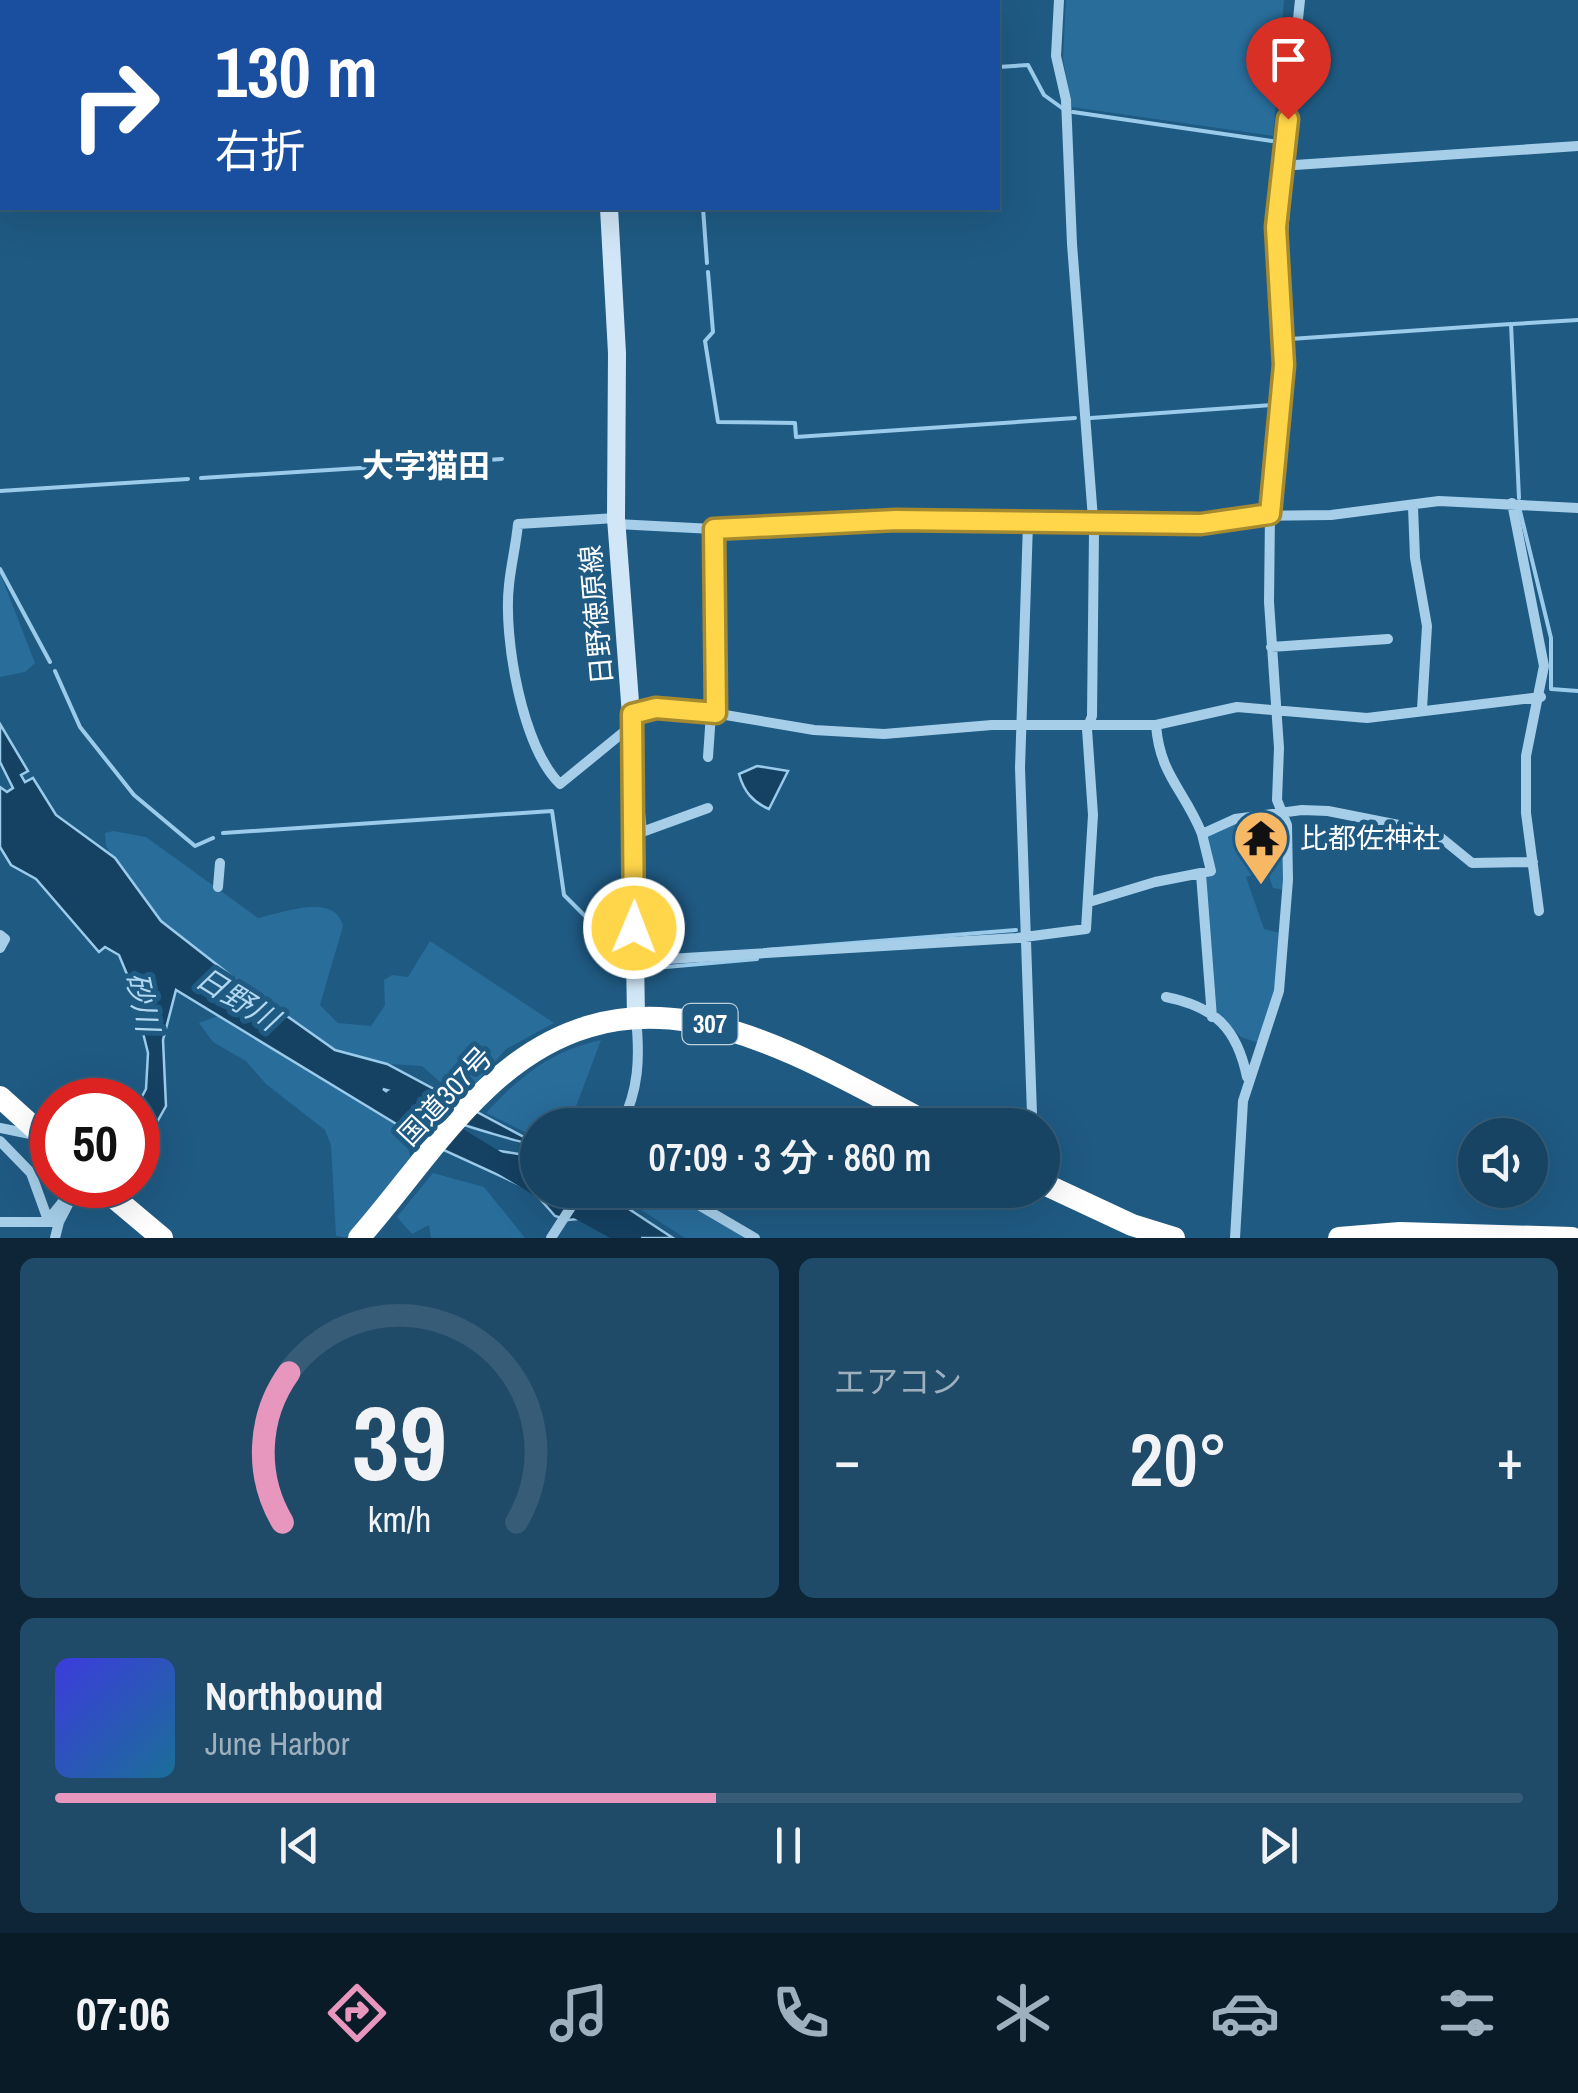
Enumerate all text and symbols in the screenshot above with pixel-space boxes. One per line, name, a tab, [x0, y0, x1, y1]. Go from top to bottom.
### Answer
pin	[1246, 17, 1331, 120]
text: 130 m	[215, 25, 378, 119]
icon: arrive	[1261, 32, 1316, 87]
icon: right	[50, 40, 180, 170]
text: 右折	[215, 120, 305, 181]
district label: 大字猫田	[362, 444, 490, 487]
street label: 日野徳原線	[571, 544, 621, 686]
temple icon: 比都佐神社	[1231, 808, 1291, 887]
place label: 比都佐神社	[1300, 819, 1440, 857]
position arrow	[582, 876, 686, 980]
water label: 日野川	[189, 957, 289, 1041]
water label: 砂川	[117, 968, 169, 1038]
road number: 307	[682, 1004, 738, 1044]
street label: 国道307号	[389, 1038, 501, 1154]
speed limit sign: 50	[30, 1078, 160, 1208]
map controls	[1458, 1118, 1548, 1208]
button: sound	[1458, 1118, 1548, 1208]
text: 07:09 · 3 分 · 860 m	[649, 1132, 931, 1183]
text: エアコン	[834, 1360, 962, 1403]
text: 39	[352, 1372, 447, 1512]
text: 20°	[1129, 1408, 1228, 1509]
text: −	[834, 1422, 860, 1496]
text: +	[1497, 1422, 1523, 1496]
text: km/h	[368, 1495, 431, 1543]
text: Northbound	[205, 1671, 383, 1722]
text: June Harbor	[205, 1722, 349, 1765]
icon: previous	[272, 1818, 327, 1873]
icon: pause	[761, 1818, 816, 1873]
icon: next	[1251, 1818, 1306, 1873]
icon: directions	[322, 1978, 392, 2048]
icon: music	[544, 1978, 614, 2048]
icon: phone	[766, 1978, 836, 2048]
icon: climate	[988, 1978, 1058, 2048]
icon: car	[1210, 1978, 1280, 2048]
icon: filters	[1432, 1978, 1502, 2048]
text: 07:06	[76, 1983, 170, 2044]

